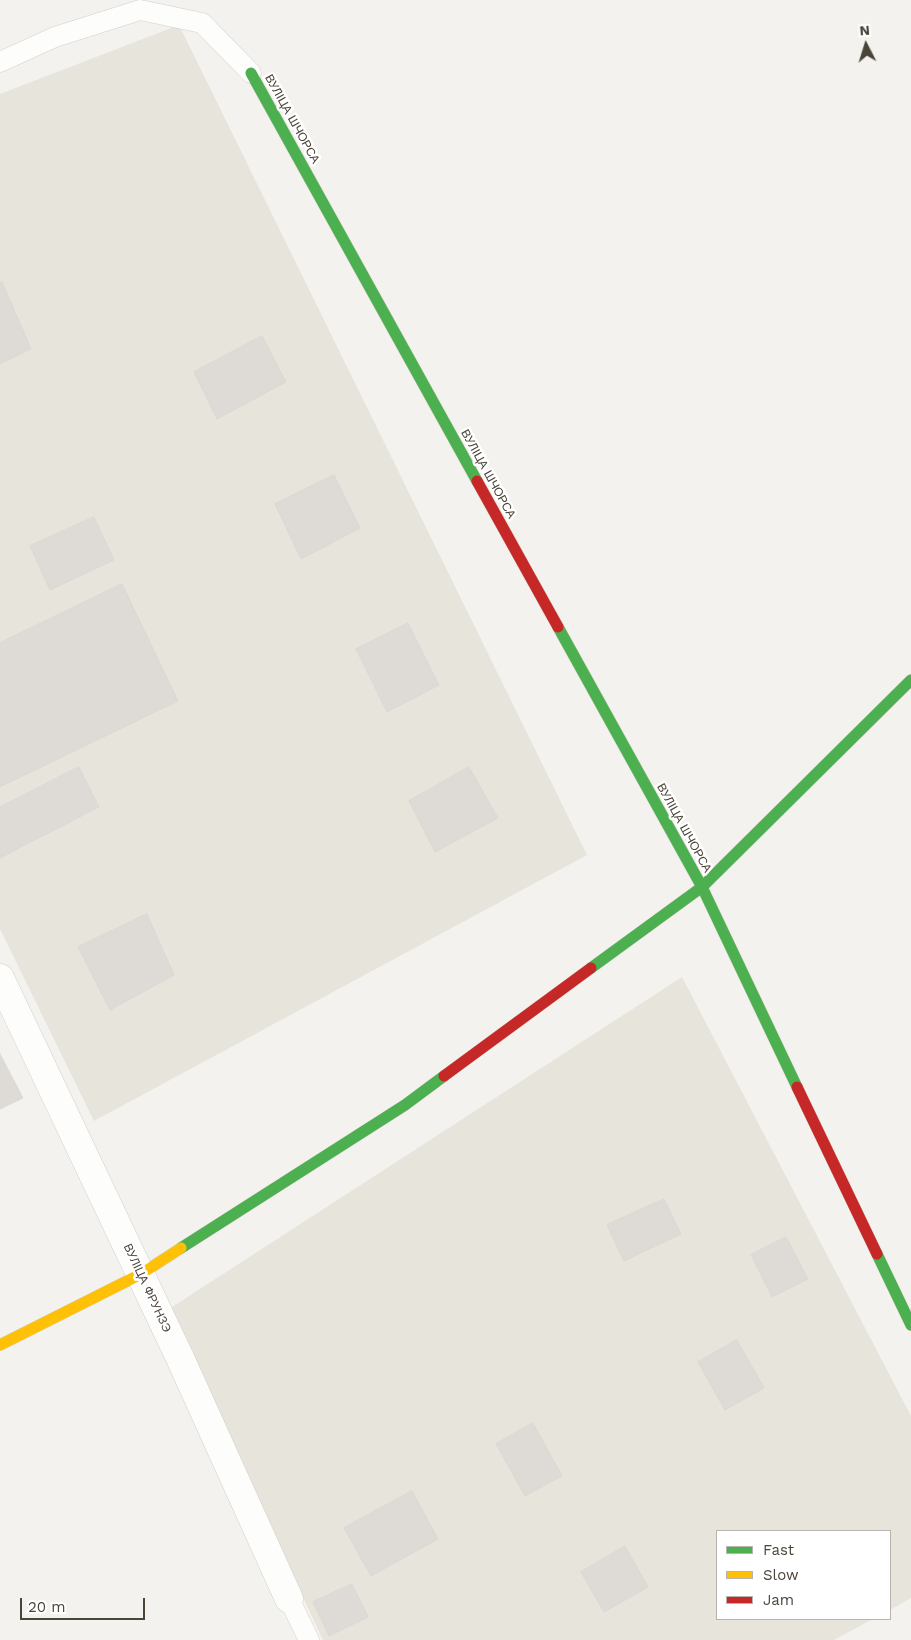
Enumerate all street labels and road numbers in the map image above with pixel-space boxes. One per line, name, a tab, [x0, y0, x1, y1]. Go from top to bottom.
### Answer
street label: ВУЛІЦА ШЧОРСА	[262, 72, 322, 166]
street label: ВУЛІЦА ШЧОРСА	[458, 427, 518, 521]
street label: ВУЛІЦА ШЧОРСА	[654, 781, 714, 875]
street label: ВУЛІЦА ФРУНЗЭ	[120, 1241, 174, 1335]

